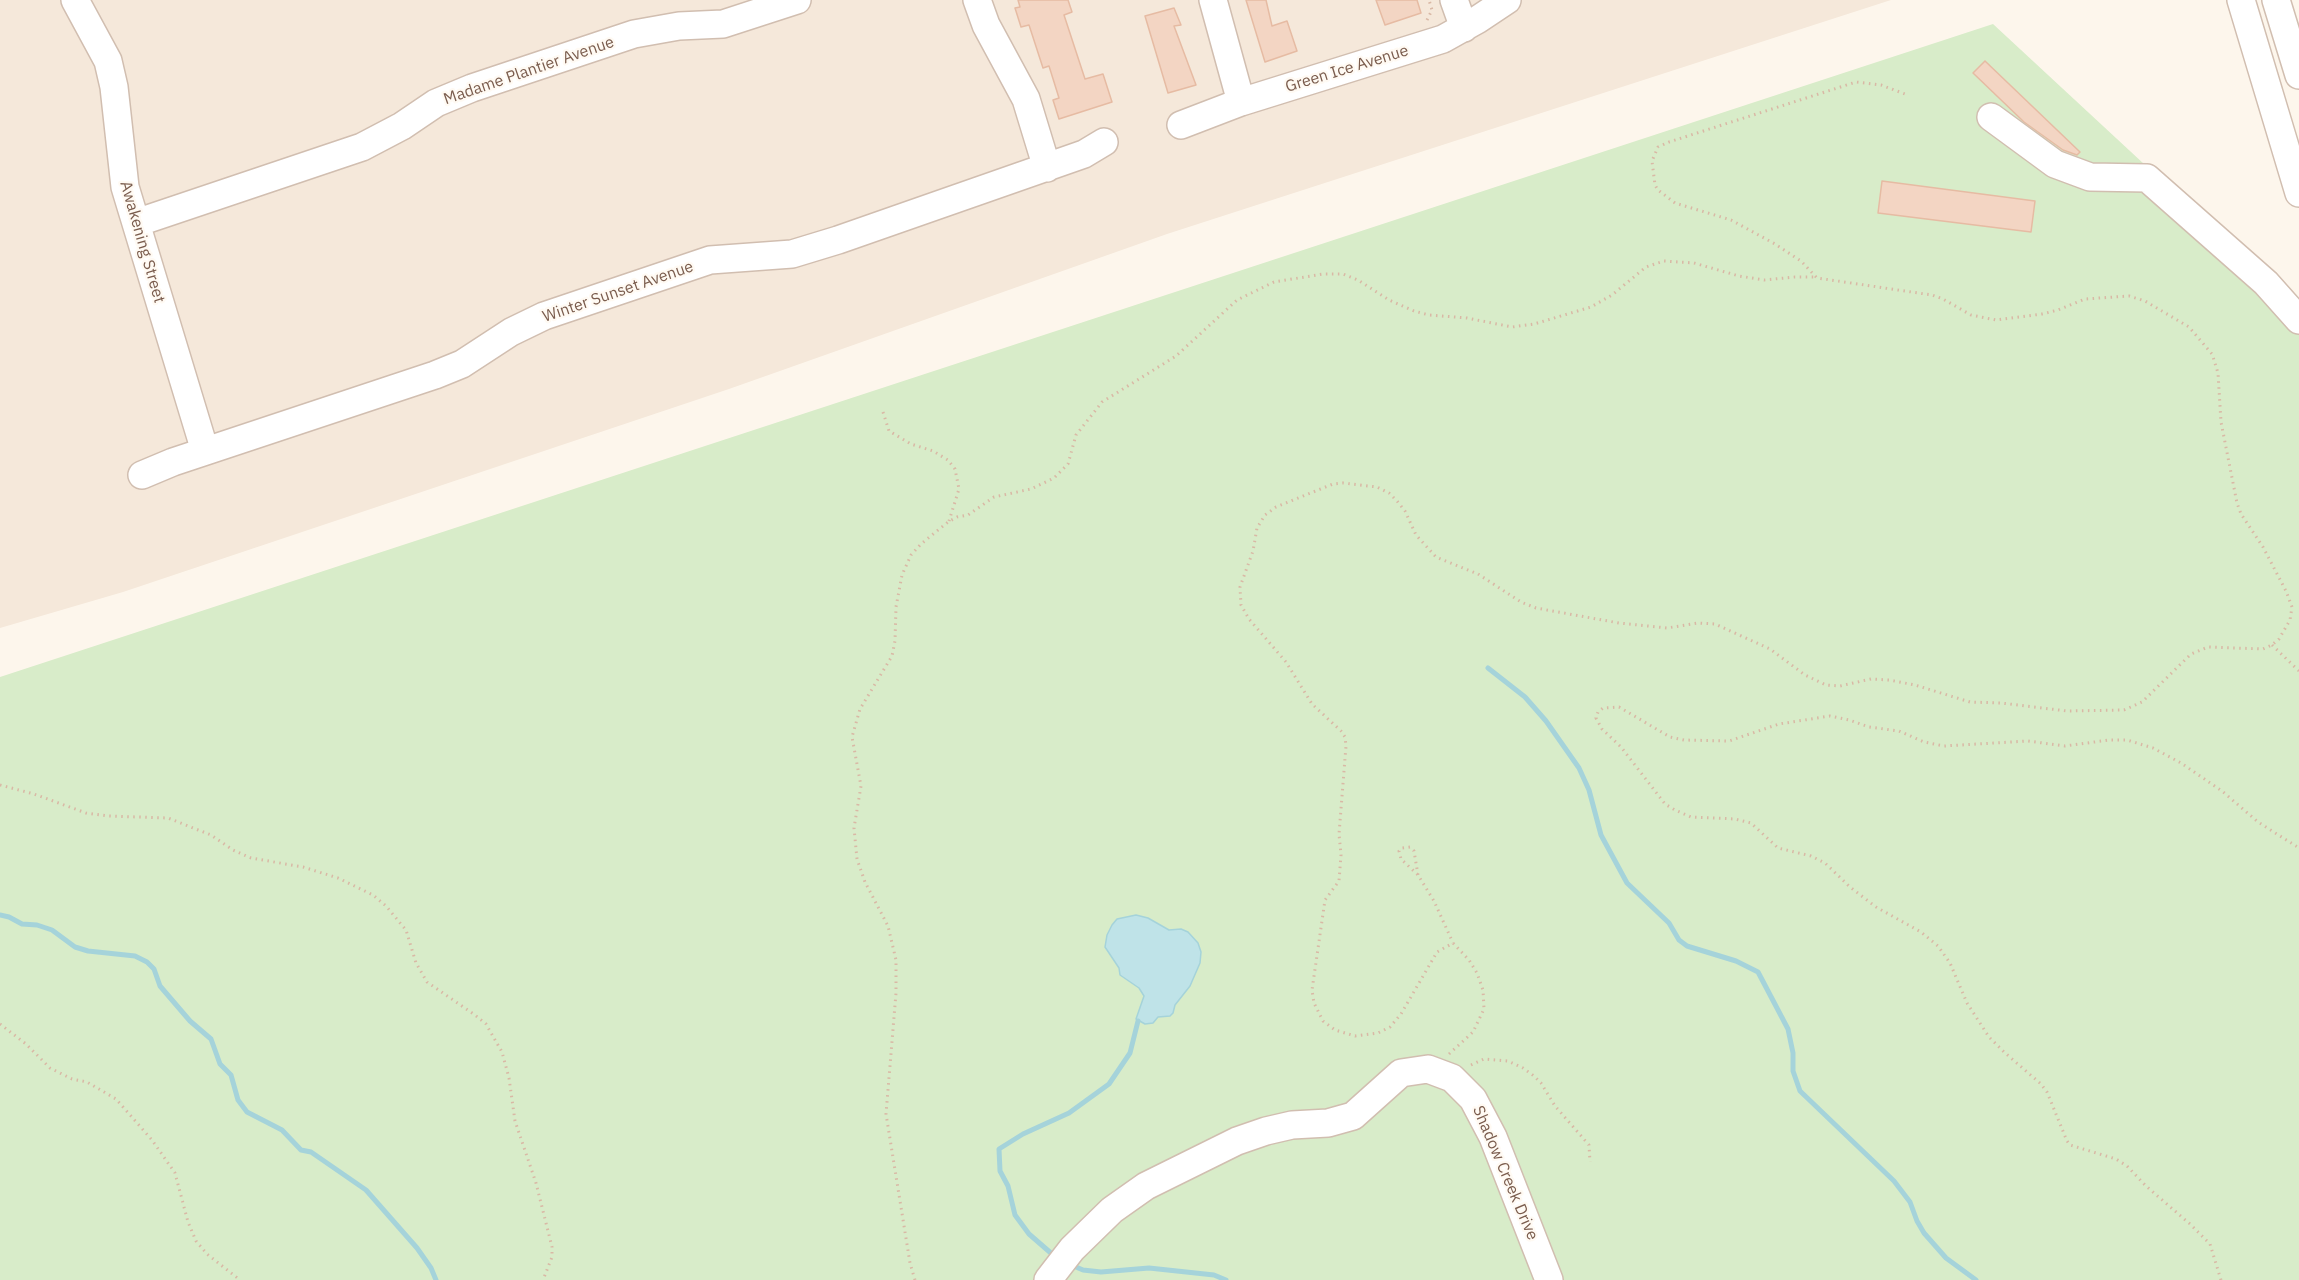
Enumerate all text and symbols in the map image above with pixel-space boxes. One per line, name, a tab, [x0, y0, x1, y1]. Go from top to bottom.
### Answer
street label: Madame Plantier Avenue	[441, 33, 617, 109]
street label: Green Ice Avenue	[1283, 41, 1411, 97]
street label: Awakening Street	[115, 179, 169, 305]
street label: Winter Sunset Avenue	[540, 257, 696, 327]
street label: Shadow Creek Drive	[1468, 1103, 1542, 1243]

